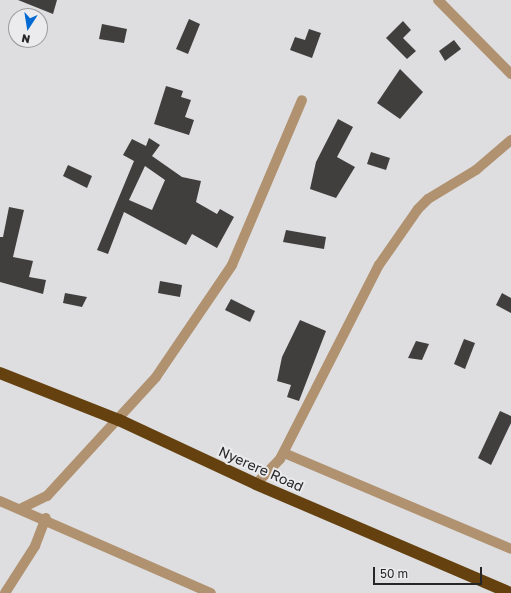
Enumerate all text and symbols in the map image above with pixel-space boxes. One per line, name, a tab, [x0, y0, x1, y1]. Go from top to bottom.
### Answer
north arrow	[8, 8, 48, 48]
text: N	[20, 32, 31, 46]
street label: Nyerere Road	[216, 443, 306, 495]
scale bar	[375, 559, 484, 585]
text: 50 m	[380, 566, 408, 581]

